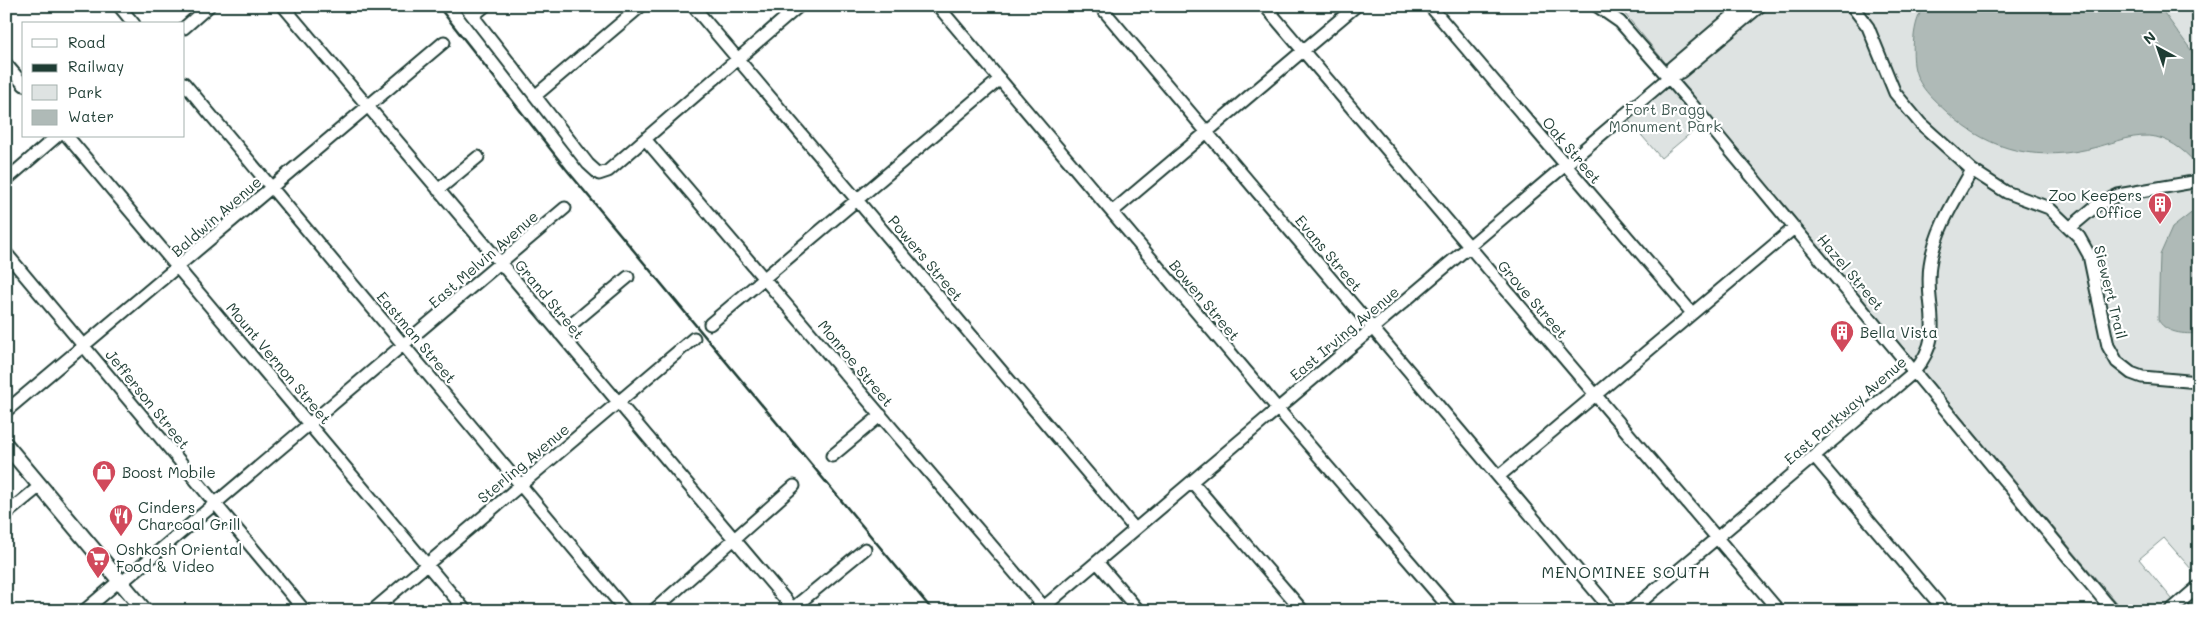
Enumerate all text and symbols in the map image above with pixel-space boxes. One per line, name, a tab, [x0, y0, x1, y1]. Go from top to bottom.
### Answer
legend	[22, 22, 185, 138]
north arrow	[2132, 22, 2182, 72]
text: N	[2139, 27, 2160, 48]
text: Road	[68, 32, 105, 52]
text: Railway	[68, 56, 124, 76]
text: Park	[68, 82, 102, 102]
park label: Fort Bragg Monument Park	[1609, 99, 1721, 136]
text: Water	[68, 106, 114, 126]
street label: Oak Street	[1538, 112, 1606, 188]
street label: Baldwin Avenue	[167, 171, 265, 261]
place label: Zoo Keepers Office	[2048, 185, 2142, 222]
building icon: Zoo Keepers Office	[2147, 191, 2173, 225]
street label: East Melvin Avenue	[424, 206, 542, 312]
street label: Powers Street	[884, 211, 968, 305]
street label: Evans Street	[1291, 211, 1367, 295]
street label: Hazel Street	[1813, 230, 1889, 314]
street label: Siewert Trail	[2090, 243, 2132, 341]
street label: Grand Street	[511, 255, 589, 343]
street label: Bowen Street	[1165, 255, 1245, 345]
street label: Grove Street	[1494, 256, 1572, 342]
street label: East Irving Avenue	[1285, 281, 1403, 385]
street label: Eastman Street	[373, 287, 461, 387]
street label: Mount Vernon Street	[222, 298, 336, 428]
street label: Monroe Street	[814, 315, 898, 411]
building icon: Bella Vista	[1829, 319, 1855, 353]
place label: Bella Vista	[1860, 322, 1938, 342]
street label: Jefferson Street	[102, 345, 194, 453]
street label: East Parkway Avenue	[1780, 351, 1910, 469]
street label: Sterling Avenue	[473, 419, 573, 507]
shop icon: Boost Mobile	[91, 459, 117, 493]
place label: Boost Mobile	[122, 462, 216, 482]
place label: Cinders Charcoal Grill	[138, 497, 240, 534]
restaurant icon: Cinders Charcoal Grill	[108, 503, 134, 537]
place label: Oshkosh Oriental Food & Video	[116, 539, 242, 576]
supermarket icon: Oshkosh Oriental Food & Video	[85, 545, 111, 579]
district label: MENOMINEE SOUTH	[1541, 561, 1711, 582]

